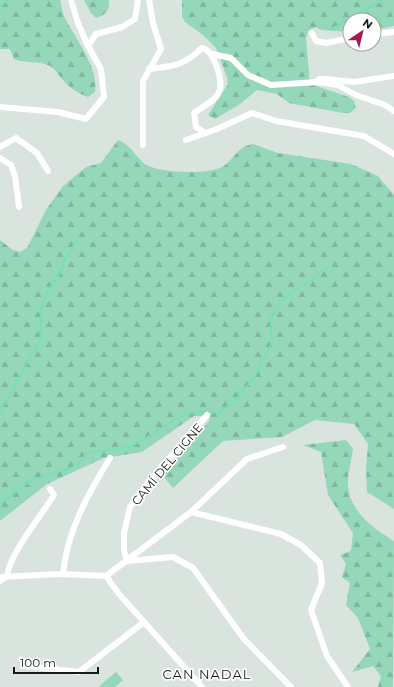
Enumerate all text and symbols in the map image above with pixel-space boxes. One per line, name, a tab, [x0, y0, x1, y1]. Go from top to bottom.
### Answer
north arrow	[342, 12, 382, 52]
text: N	[360, 16, 375, 32]
street label: CAMÍ DEL CIGNE	[128, 420, 206, 508]
scale bar	[14, 649, 98, 675]
text: 100 m	[20, 655, 56, 670]
district label: CAN NADAL	[163, 666, 251, 682]

